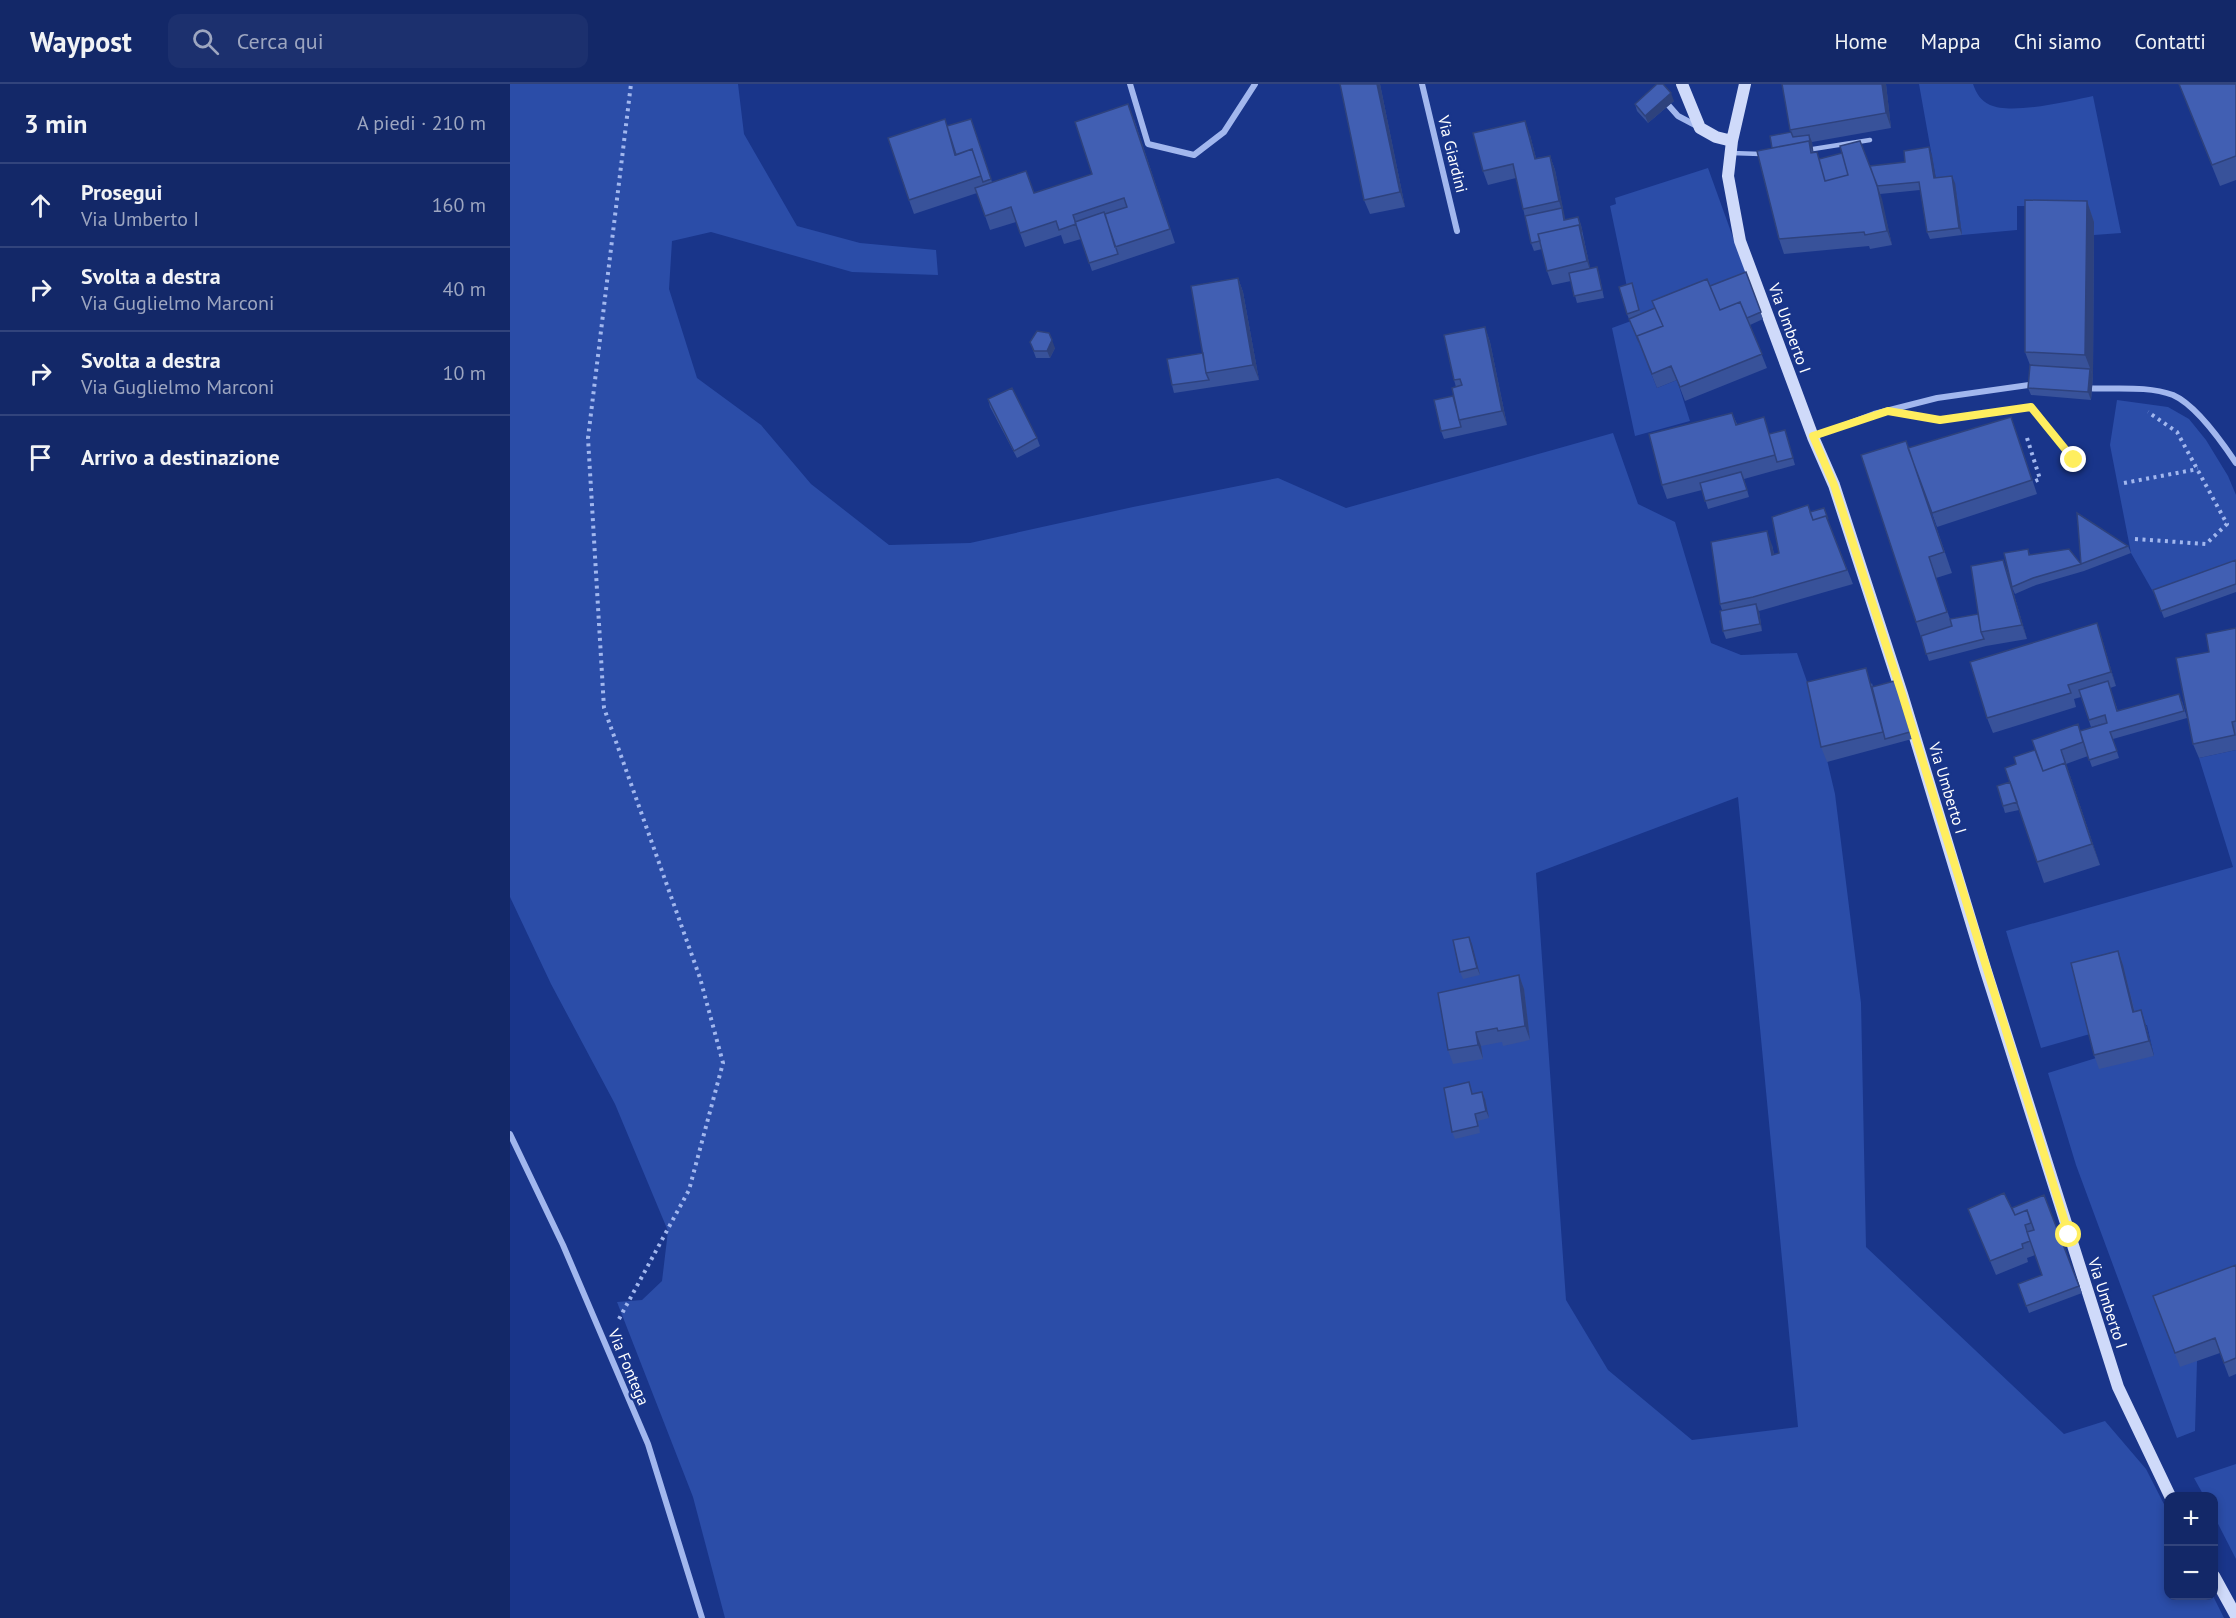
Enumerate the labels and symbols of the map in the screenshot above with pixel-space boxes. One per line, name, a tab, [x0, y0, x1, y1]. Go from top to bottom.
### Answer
street label: Via Giardini	[1434, 112, 1472, 195]
street label: Via Umberto I	[1764, 279, 1816, 376]
route end	[2060, 446, 2086, 472]
street label: Via Umberto I	[1924, 739, 1971, 836]
route start	[2055, 1221, 2081, 1247]
street label: Via Umberto I	[2084, 1254, 2132, 1351]
street label: Via Fontega	[604, 1325, 654, 1408]

